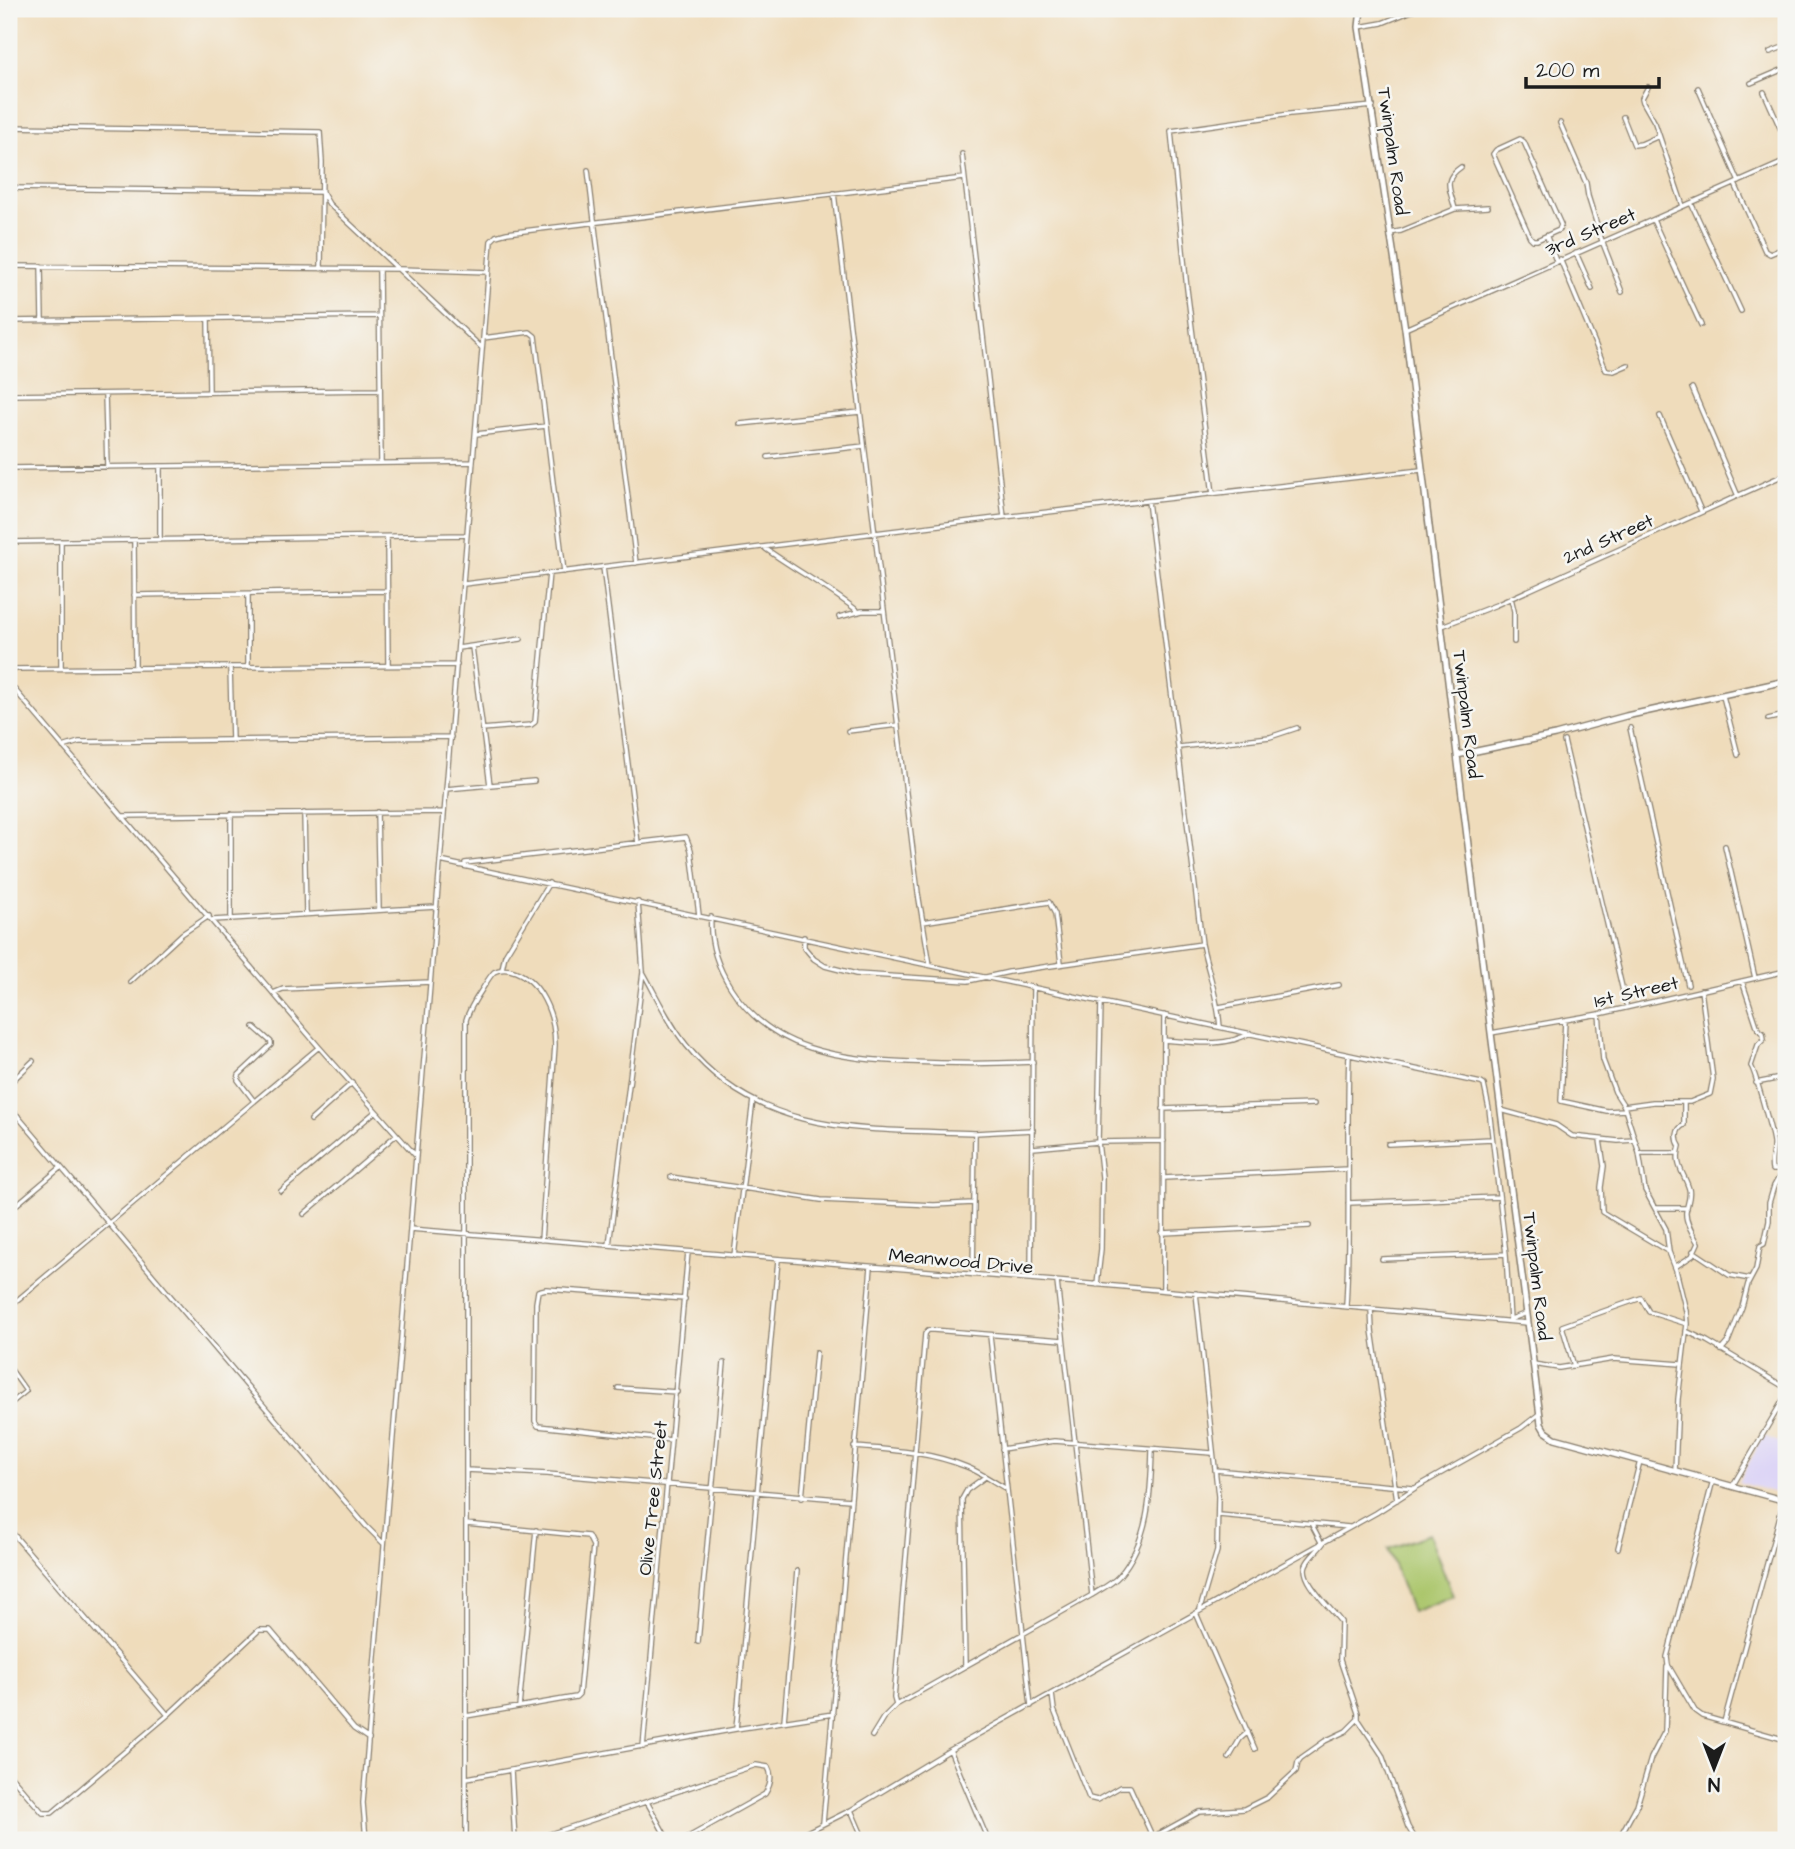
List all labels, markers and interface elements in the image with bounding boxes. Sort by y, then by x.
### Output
scale bar [1526,46,1658,90]
text: 200 m [1536,56,1600,85]
street label: Twinpalm Road [1370,86,1415,217]
street label: 3rd Street [1541,201,1640,264]
street label: 2nd Street [1559,507,1658,571]
street label: Twinpalm Road [1445,649,1488,780]
street label: 1st Street [1591,970,1682,1015]
street label: Twinpalm Road [1515,1211,1558,1342]
street label: Meanwood Drive [887,1242,1034,1281]
street label: Olive Tree Street [632,1419,675,1577]
north arrow [1680,1734,1750,1804]
text: N [1708,1770,1720,1797]

